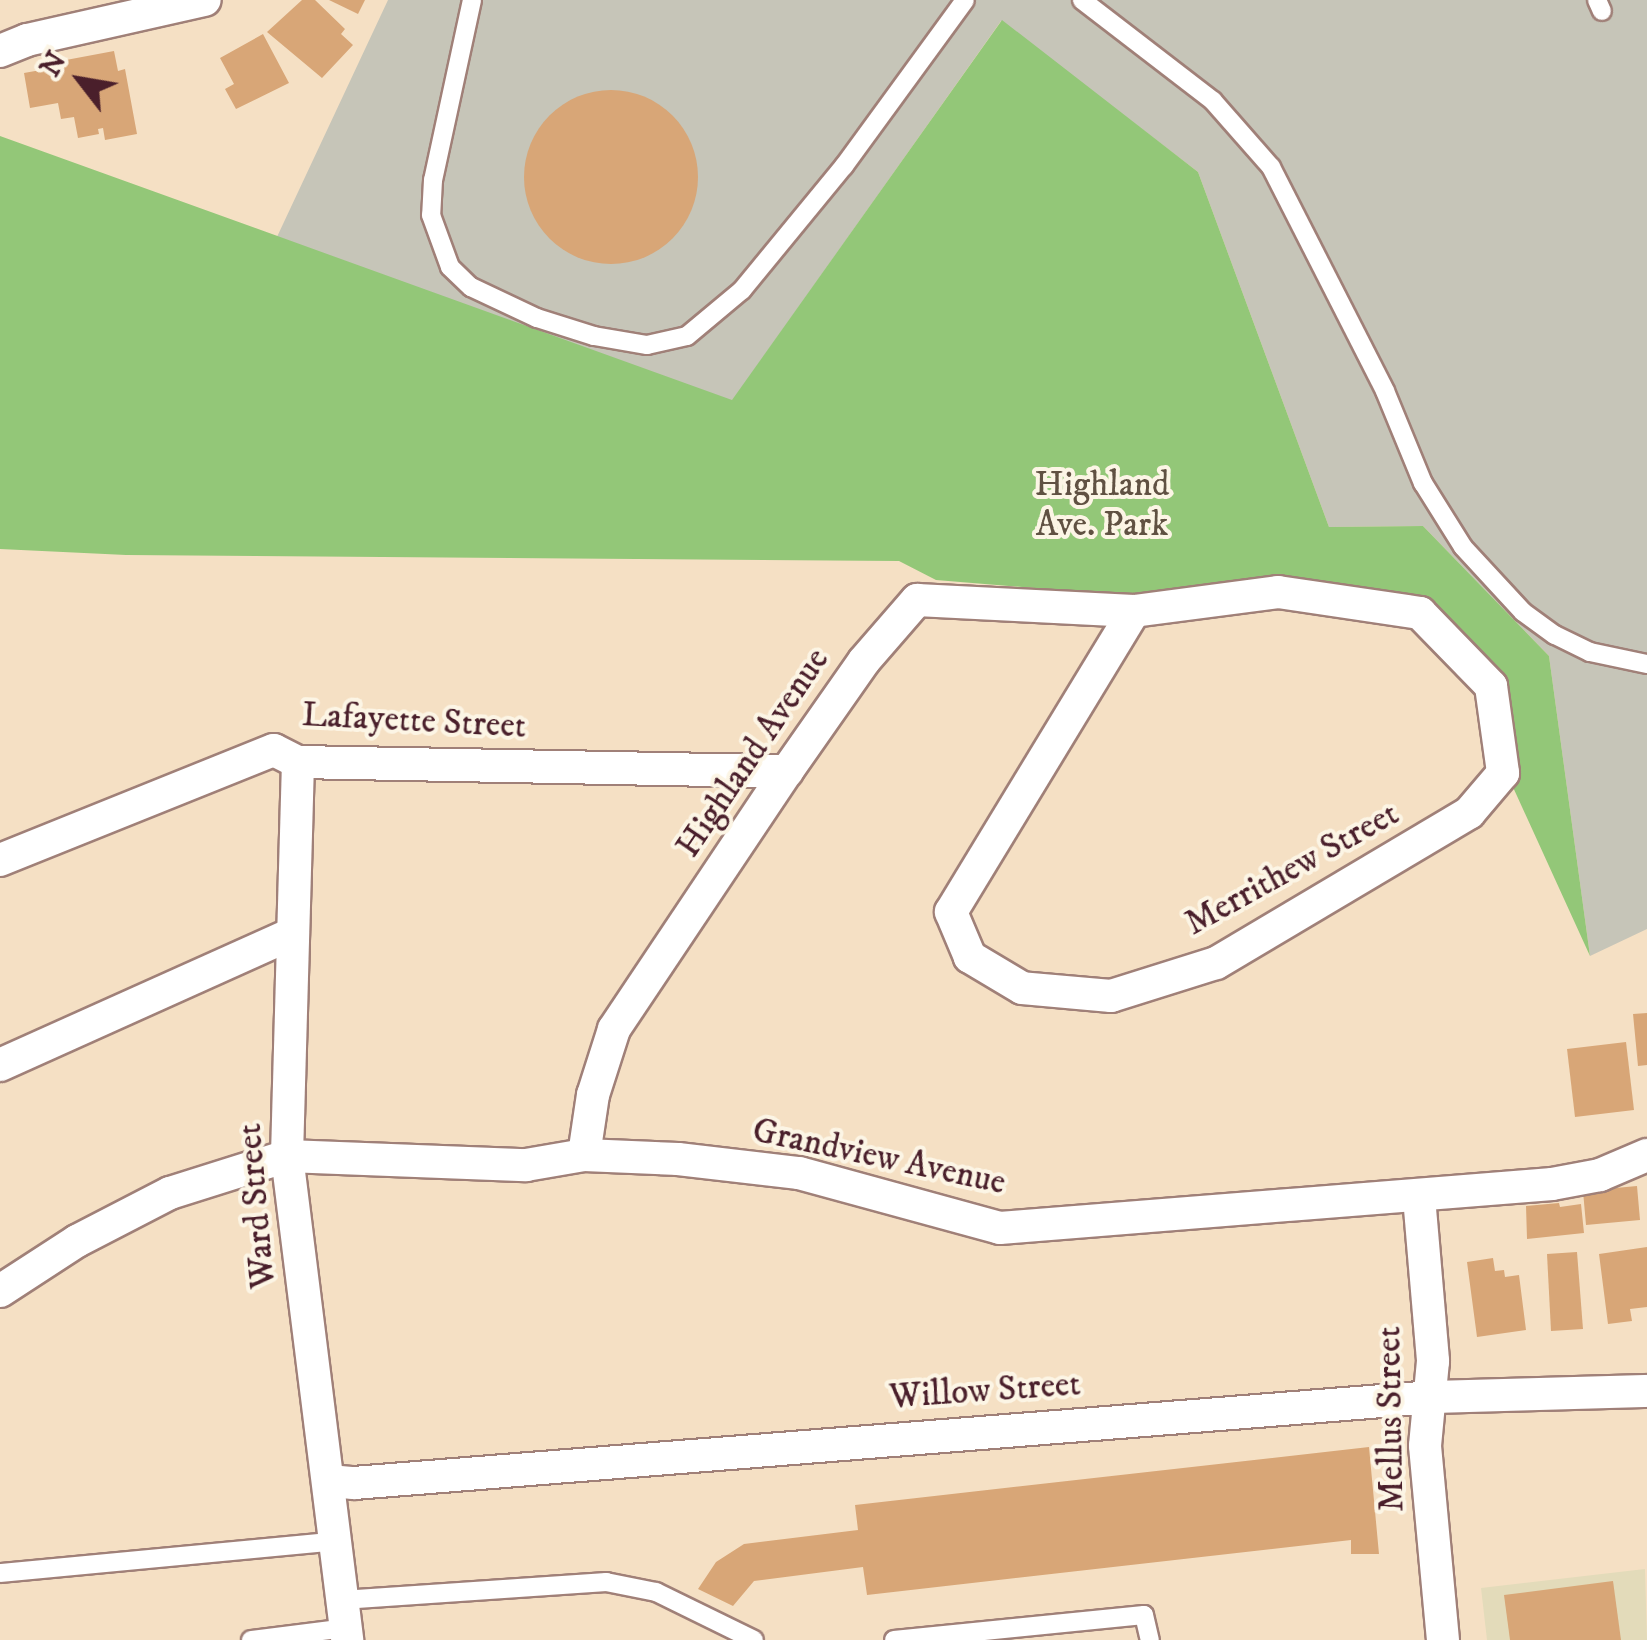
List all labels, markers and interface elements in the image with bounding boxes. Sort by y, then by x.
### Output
north arrow [30,30,130,130]
text: N [33,45,75,83]
park label: Highland Ave. Park [1035,464,1169,546]
street label: Highland Avenue [668,640,838,866]
street label: Lafayette Street [301,694,527,748]
street label: Merrithew Street [1178,793,1406,945]
street label: Grandview Avenue [749,1110,1009,1204]
street label: Ward Street [229,1122,285,1290]
street label: Mellus Street [1368,1326,1414,1512]
street label: Willow Street [888,1363,1082,1419]

